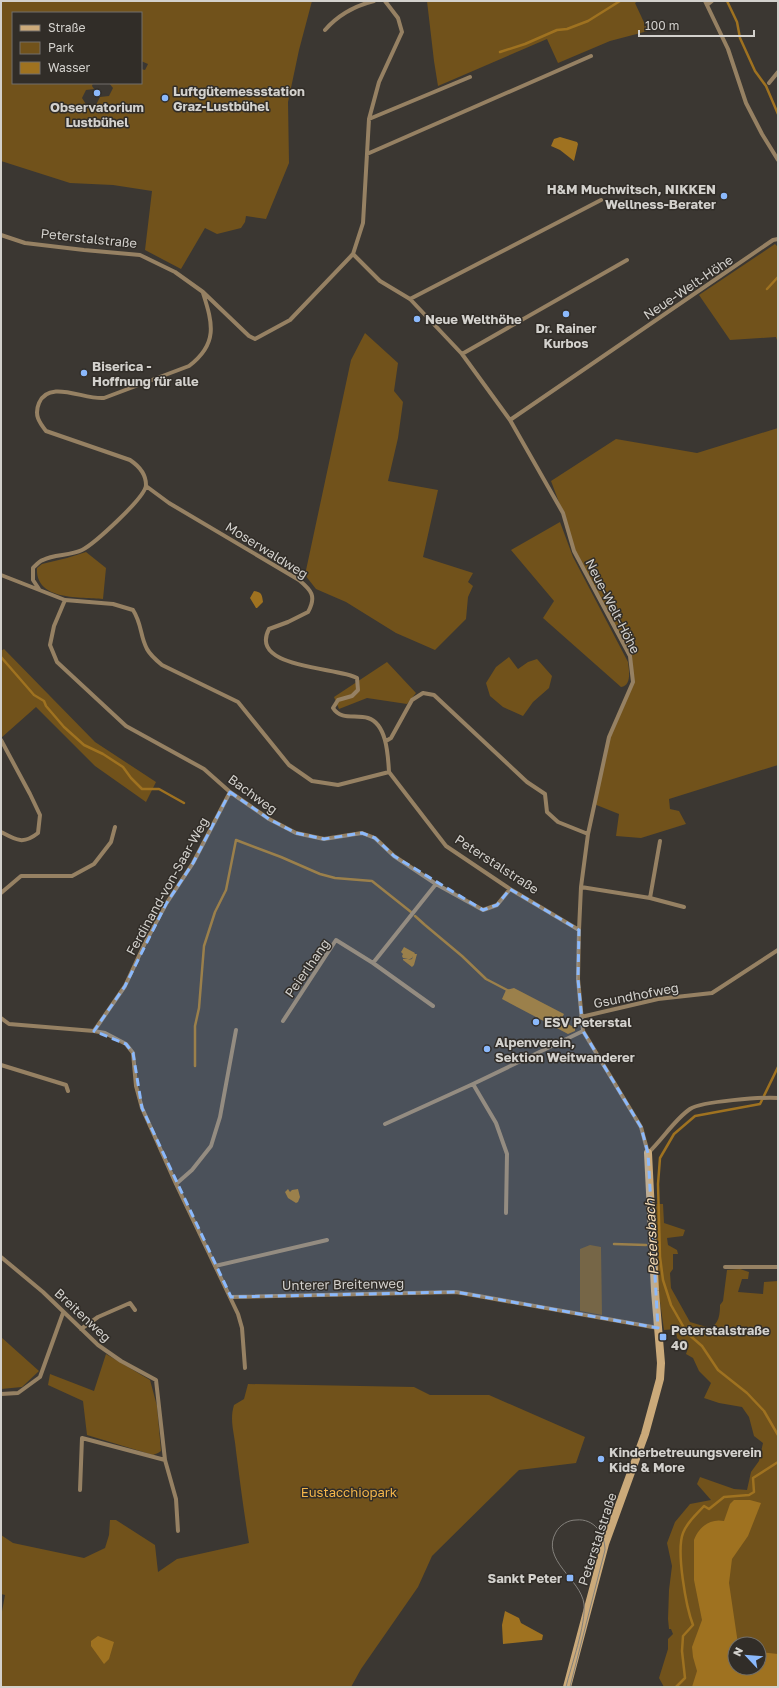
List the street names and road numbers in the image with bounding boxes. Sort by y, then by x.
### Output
street label: Peterstalstraße [40,225,138,251]
street label: Neue-Welt-Höhe [640,251,736,323]
street label: Moserwaldweg [223,518,311,582]
street label: Neue-Welt-Höhe [582,556,644,656]
street label: Bachweg [225,771,281,817]
street label: Ferdinand-von-Saar-Weg [122,814,212,958]
street label: Peterstalstraße [452,831,542,897]
street label: Peierlhang [281,936,333,1000]
street label: Gsundhofweg [592,979,680,1011]
street label: Unterer Breitenweg [282,1275,404,1293]
street label: Breitenweg [52,1285,114,1345]
street label: Peterstalstraße [574,1490,620,1588]

